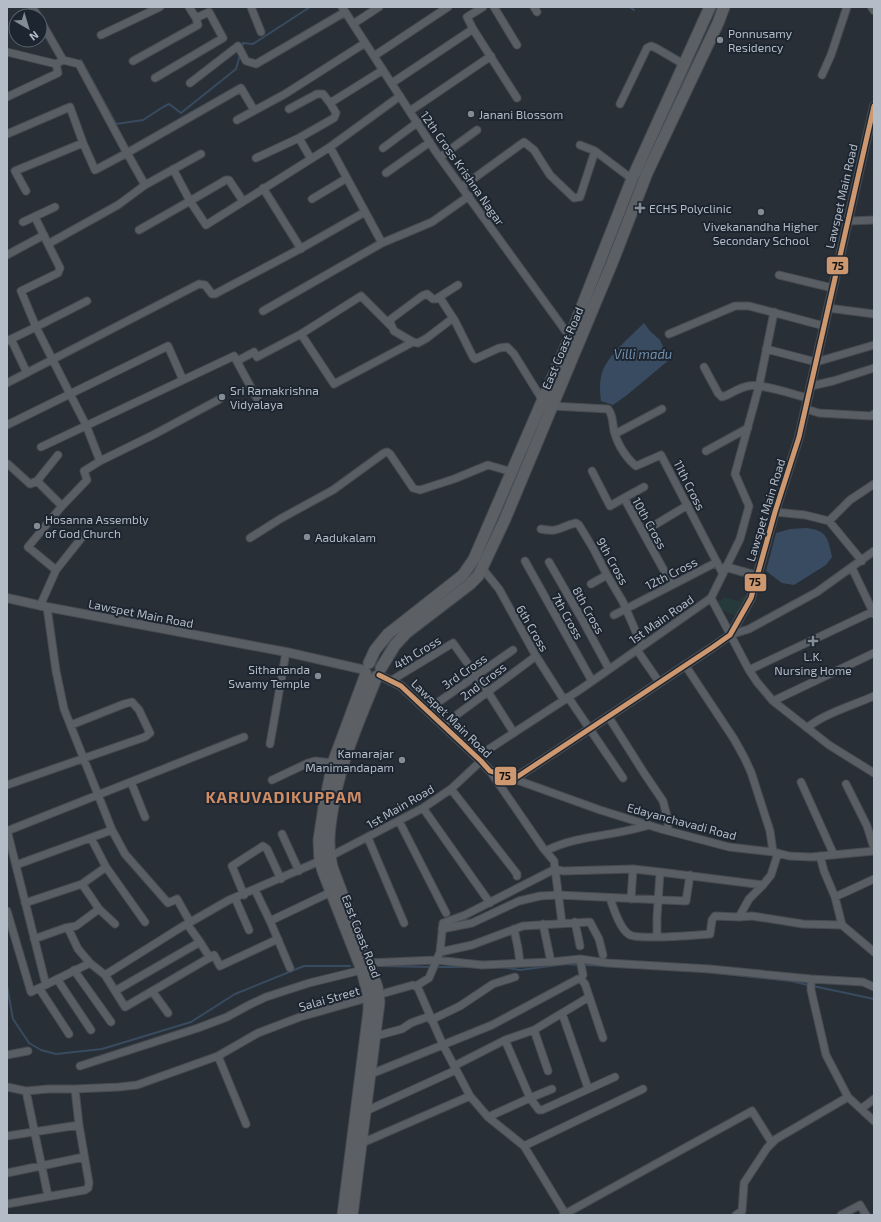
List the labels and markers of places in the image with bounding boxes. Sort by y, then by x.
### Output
place label: Ponnusamy Residency [728,26,793,54]
marker: Ponnusamy Residency [715,35,725,45]
place label: Janani Blossom [479,107,563,121]
marker: Janani Blossom [466,109,476,119]
place label: ECHS Polyclinic [649,201,732,215]
marker: ECHS Polyclinic [634,202,646,214]
marker: Vivekanandha Higher Secondary School [756,207,766,217]
place label: Vivekanandha Higher Secondary School [703,219,819,247]
place label: Sri Ramakrishna Vidyalaya [230,383,319,411]
marker: Sri Ramakrishna Vidyalaya [217,392,227,402]
place label: Hosanna Assembly of God Church [45,512,149,540]
marker: Hosanna Assembly of God Church [32,521,42,531]
place label: Aadukalam [315,530,376,544]
marker: Aadukalam [302,532,312,542]
marker: L.K. Nursing Home [807,635,819,647]
place label: L.K. Nursing Home [774,649,852,677]
place label: Sithananda Swamy Temple [228,662,310,690]
marker: Sithananda Swamy Temple [313,671,323,681]
place label: Kamarajar Manimandapam [305,746,394,774]
marker: Kamarajar Manimandapam [397,755,407,765]

